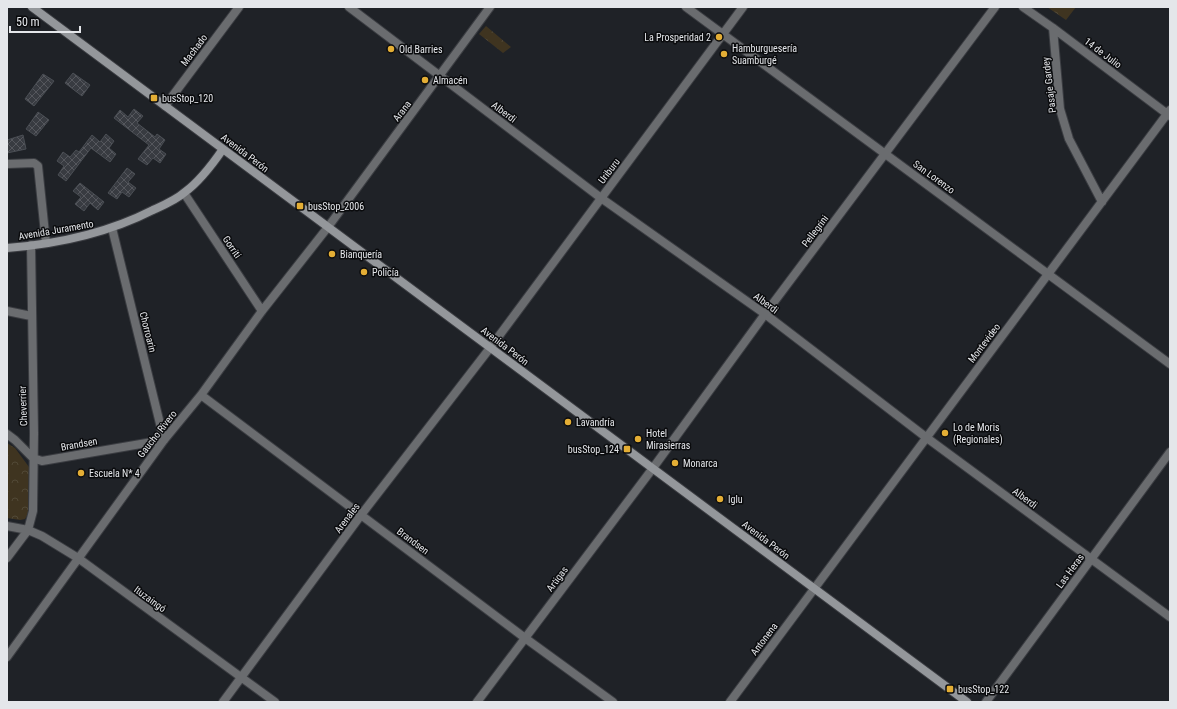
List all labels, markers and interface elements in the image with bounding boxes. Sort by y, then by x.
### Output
scale bar [10,8,80,34]
text: 50 m [16,15,40,29]
street label: Machado [179,32,209,68]
place label: La Prosperidad 2 [644,32,711,43]
marker: La Prosperidad 2 [714,32,724,42]
street label: 14 de Julio [1082,36,1124,70]
place label: Hamburguesería Suamburgé [732,43,797,66]
marker: Old Barries [386,44,396,54]
place label: Old Barries [399,44,443,55]
marker: Hamburguesería Suamburgé [719,49,729,59]
street label: Pasaje Gardey [1040,56,1058,114]
marker: Almacén [420,75,430,85]
place label: Almacén [433,75,468,86]
marker: busStop_120 [149,93,159,103]
place label: busStop_120 [162,93,213,104]
street label: Arana [391,98,413,124]
street label: Alberdi [490,99,518,125]
street label: Avenida Perón [219,132,271,175]
street label: Uriburu [596,156,622,186]
street label: San Lorenzo [911,158,957,196]
marker: busStop_2006 [295,201,305,211]
place label: busStop_2006 [308,201,364,212]
street label: Pellegrini [800,213,830,249]
street label: Avenida Juramento [18,218,94,242]
street label: Gorriti [221,234,243,260]
marker: Bianquería [327,249,337,259]
place label: Bianquería [340,249,382,260]
marker: Policía [359,267,369,277]
place label: Policía [372,267,399,278]
street label: Alberdi [751,290,781,316]
street label: Chorroarin [138,311,158,354]
street label: Montevideo [966,321,1002,365]
street label: Avenida Perón [479,325,531,368]
street label: Cheverrier [17,386,29,426]
street label: Gaucho Rivero [135,408,179,460]
marker: Lavandría [563,417,573,427]
place label: Lavandría [576,417,615,428]
place label: Lo de Moris (Regionales) [953,422,1003,446]
place label: Hotel Mirasierras [646,428,691,451]
marker: Lo de Moris (Regionales) [940,428,950,438]
marker: Hotel Mirasierras [633,434,643,444]
street label: Brandsen [60,435,98,453]
place label: busStop_124 [568,444,619,455]
marker: busStop_124 [622,444,632,454]
marker: Monarca [670,458,680,468]
place label: Monarca [683,458,718,469]
marker: Escuela N* 4 [76,468,86,478]
place label: Escuela N* 4 [89,468,140,479]
street label: Alberdi [1010,485,1040,511]
marker: Iglu [715,494,725,504]
place label: Iglu [728,494,743,505]
street label: Arenales [332,501,362,535]
street label: Avenida Perón [740,519,792,562]
street label: Brandsen [395,525,431,557]
street label: Las Heras [1054,551,1086,590]
street label: Artigas [544,564,570,594]
street label: Ituzaingó [132,584,168,614]
street label: Antonena [748,620,780,657]
marker: busStop_122 [945,684,955,694]
place label: busStop_122 [958,684,1009,695]

